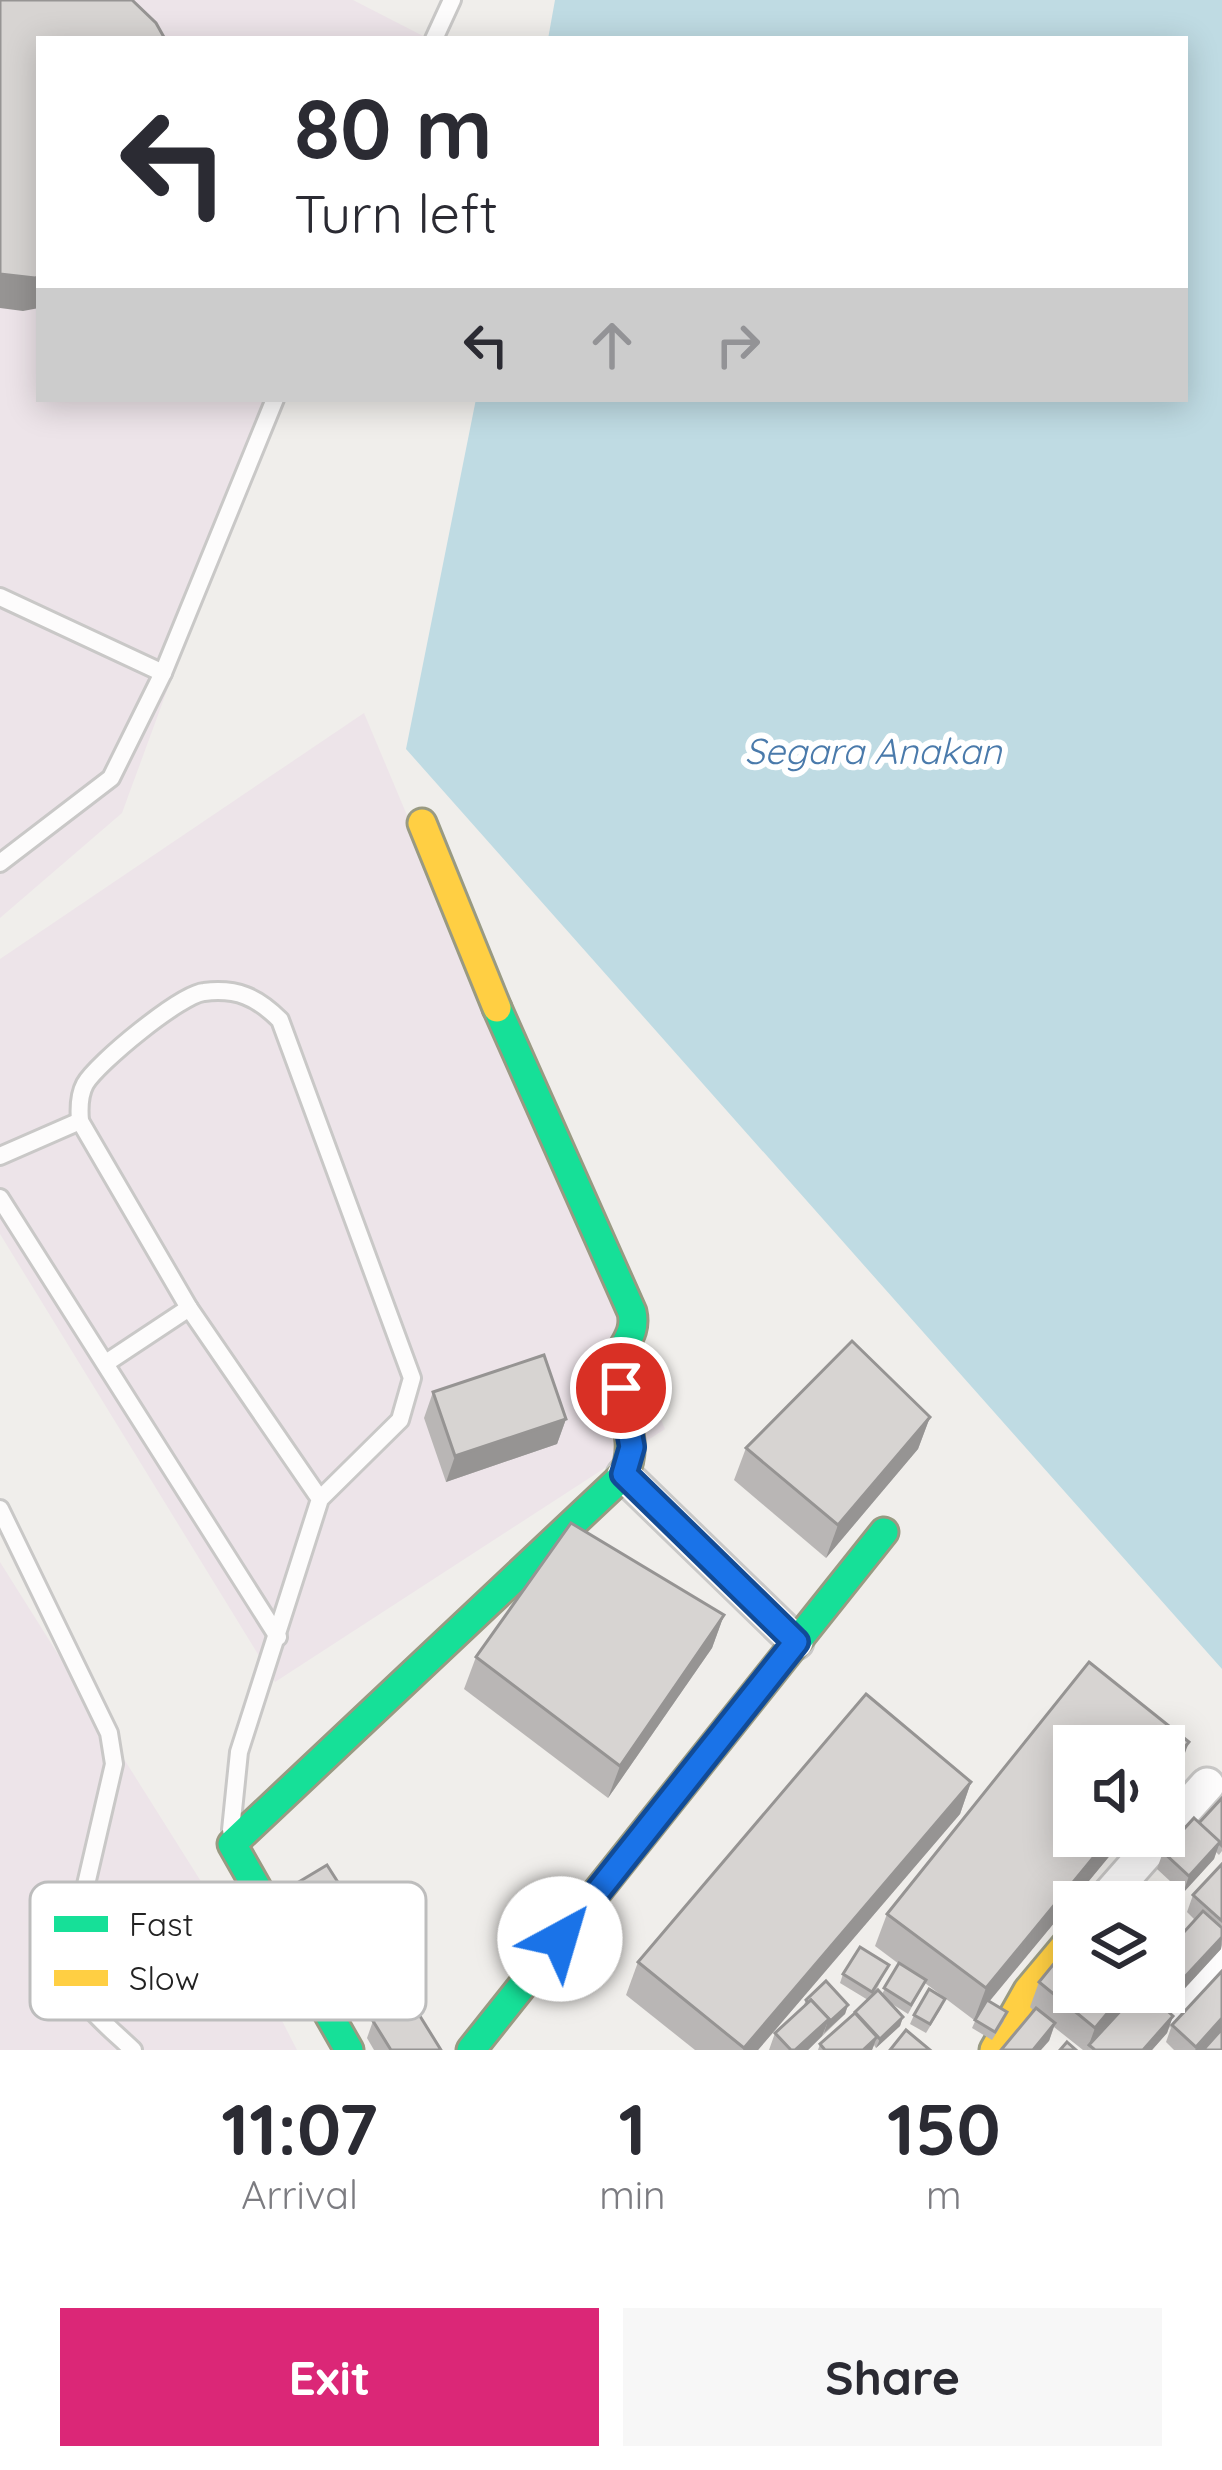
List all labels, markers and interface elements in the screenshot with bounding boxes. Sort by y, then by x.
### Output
text: 80 m [294,75,493,180]
icon: left [96,84,252,240]
text: Turn left [294,179,498,247]
icon: left [453,312,519,378]
icon: ahead [579,312,645,378]
icon: right [705,312,771,378]
water label: Segara Anakan [744,728,1003,773]
pin [570,1337,672,1439]
icon: arrive [588,1355,654,1421]
map controls [1053,1725,1185,2013]
button: sound [1053,1725,1185,1857]
position arrow [497,1876,623,2002]
button: layers [1053,1881,1185,2013]
legend [30,1882,426,2020]
text: Fast [129,1903,194,1944]
text: Slow [129,1957,200,1998]
text: 11:07 [221,2083,378,2173]
text: 1 [618,2083,646,2173]
text: 150 [887,2083,1001,2173]
text: Arrival [241,2170,358,2219]
text: min [599,2170,666,2219]
text: m [926,2170,962,2219]
button: Exit [60,2308,599,2446]
button: Share [623,2308,1162,2446]

